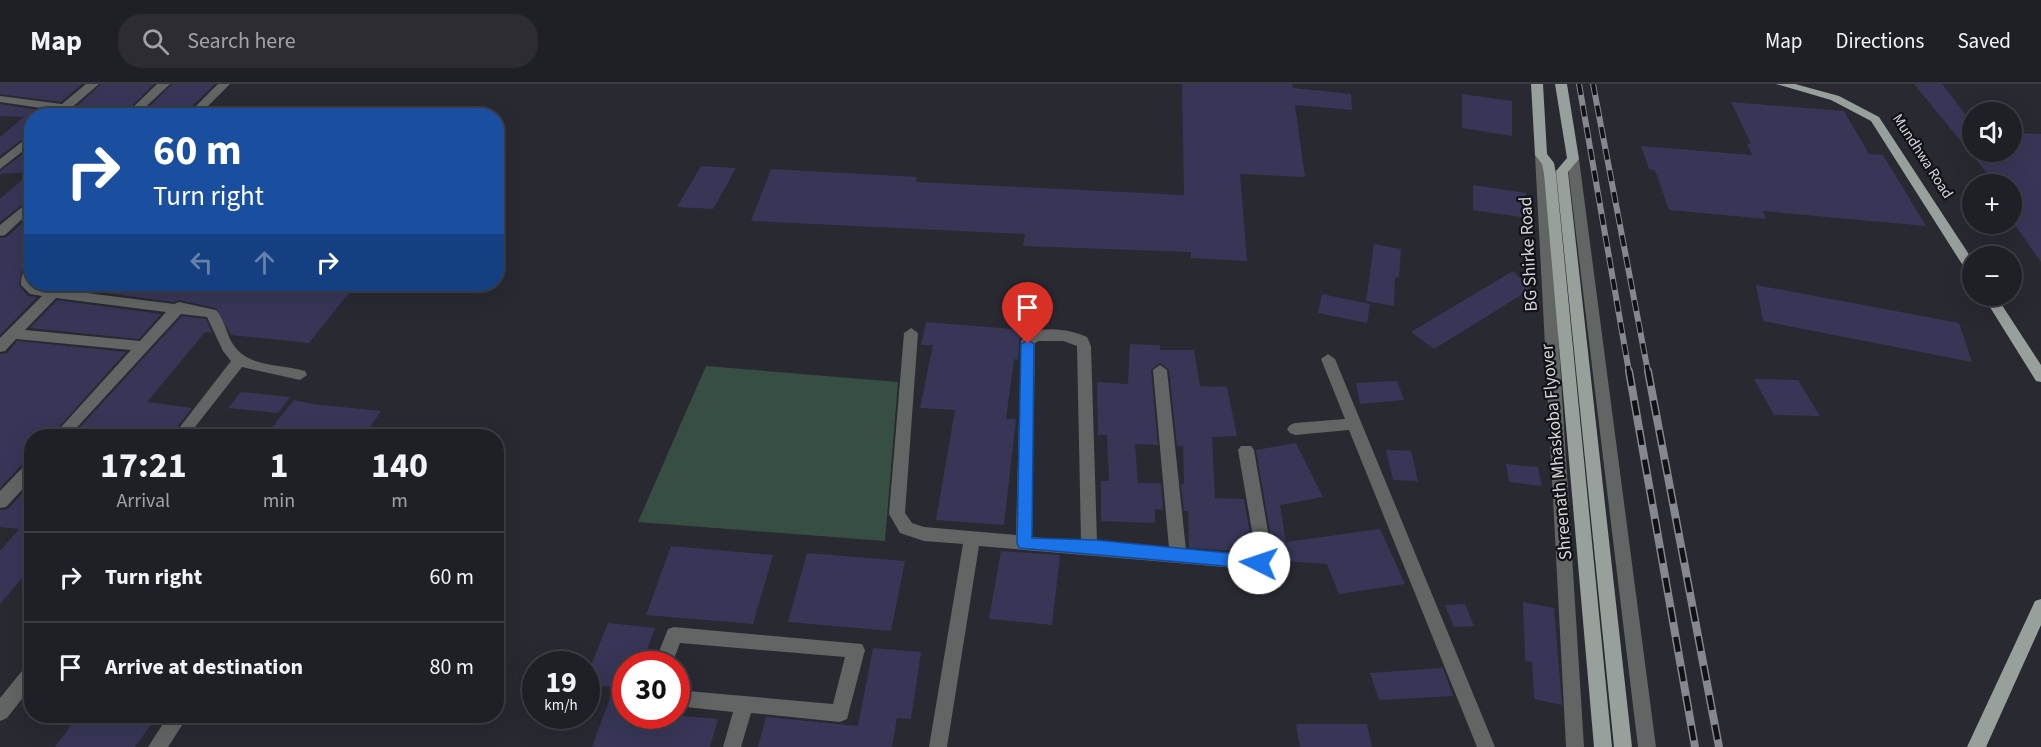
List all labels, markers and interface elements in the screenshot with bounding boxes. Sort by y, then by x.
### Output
search box [118,14,538,68]
text: Map [30,21,82,61]
icon: search [139,25,172,58]
text: Search here [187,25,296,57]
text: Map [1765,26,1803,56]
text: Directions [1836,26,1924,56]
text: Saved [1957,26,2011,56]
map controls [1962,102,2022,306]
button: sound [1962,102,2022,162]
street label: Mundhwa Road [1887,110,1958,203]
text: 60 m [153,121,242,181]
icon: right [54,132,132,210]
button: + [1962,174,2022,234]
text: Turn right [153,177,264,216]
street label: BG Shirke Road [1513,196,1544,312]
icon: left [185,246,218,279]
icon: ahead [248,246,281,279]
icon: right [311,246,344,279]
button: − [1962,246,2022,306]
pin [1002,282,1053,344]
icon: arrive [1011,291,1044,324]
street label: Shreenath Mhaskoba Flyover [1535,342,1578,561]
text: 17:21 [100,440,187,491]
text: 1 [269,440,288,491]
text: 140 [371,440,428,491]
text: Arrival [116,487,170,515]
text: min [263,487,295,515]
text: m [391,487,408,515]
position arrow [1227,531,1291,595]
icon: right [54,561,87,594]
text: Turn right [105,561,202,593]
text: 60 m [429,561,474,593]
icon: arrive [54,651,87,684]
text: Arrive at destination [105,651,303,683]
text: 80 m [429,651,474,683]
speed limit sign: 30 [612,651,690,729]
text: 19 [545,661,577,704]
text: km/h [544,695,578,716]

